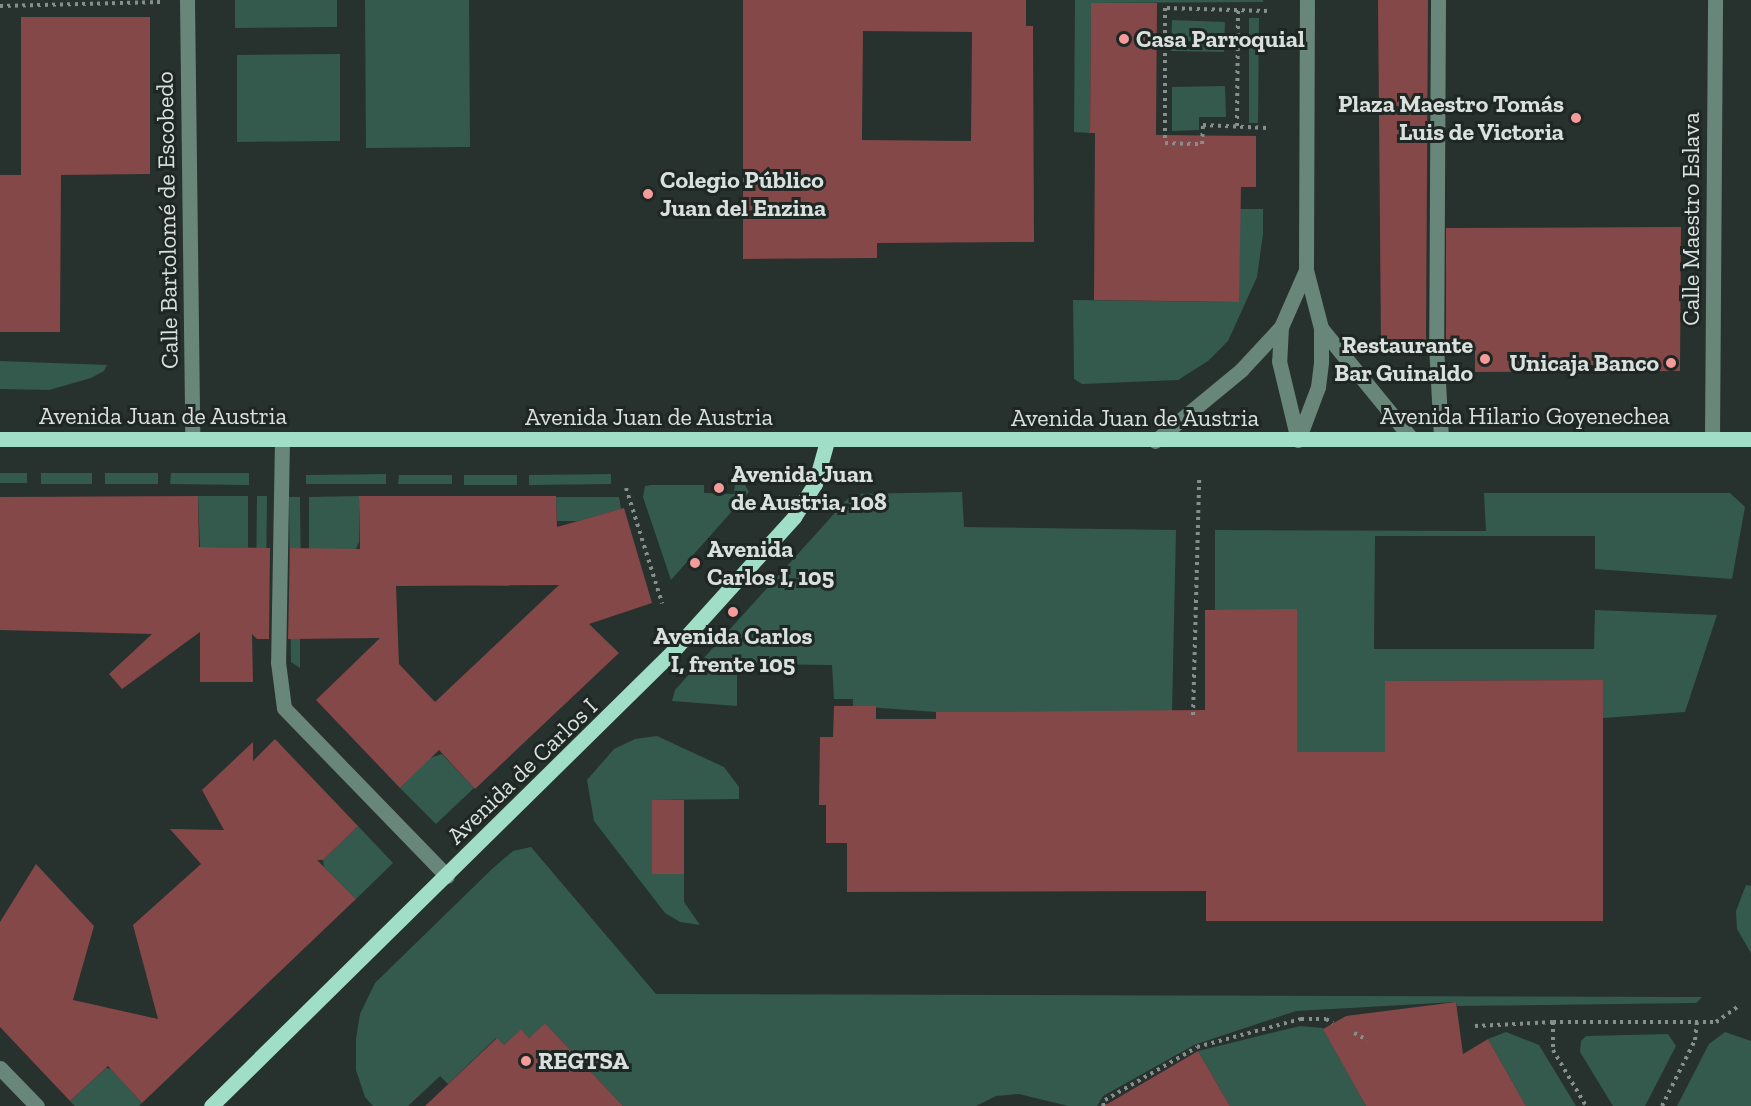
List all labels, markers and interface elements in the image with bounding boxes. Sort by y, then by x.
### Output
place label: Casa Parroquial [1136,25,1305,53]
marker: Casa Parroquial [1117,32,1131,46]
street label: Calle Bartolomé de Escobedo [150,71,184,369]
place label: Plaza Maestro Tomás Luis de Victoria [1338,90,1564,146]
marker: Plaza Maestro Tomás Luis de Victoria [1569,111,1583,125]
street label: Calle Maestro Eslava [1677,112,1705,326]
place label: Colegio Público Juan del Enzina [660,166,826,222]
marker: Colegio Público Juan del Enzina [641,187,655,201]
place label: Restaurante Bar Guinaldo [1334,331,1473,387]
place label: Unicaja Banco [1510,349,1659,377]
marker: Restaurante Bar Guinaldo [1478,352,1492,366]
marker: Unicaja Banco [1664,356,1678,370]
street label: Avenida Juan de Austria [38,402,288,430]
street label: Avenida Hilario Goyenechea [1380,402,1670,430]
street label: Avenida Juan de Austria [524,403,774,431]
street label: Avenida Juan de Austria [1010,404,1260,432]
place label: Avenida Juan de Austria, 108 [731,460,888,516]
marker: Avenida Juan de Austria, 108 [712,481,726,495]
place label: Avenida Carlos I, 105 [707,535,834,591]
marker: Avenida Carlos I, 105 [688,556,702,570]
marker: Avenida Carlos I, frente 105 [726,605,740,619]
place label: Avenida Carlos I, frente 105 [653,622,813,678]
street label: Avenida de Carlos I [441,692,603,850]
place label: REGTSA [538,1047,629,1075]
marker: REGTSA [519,1054,533,1068]

